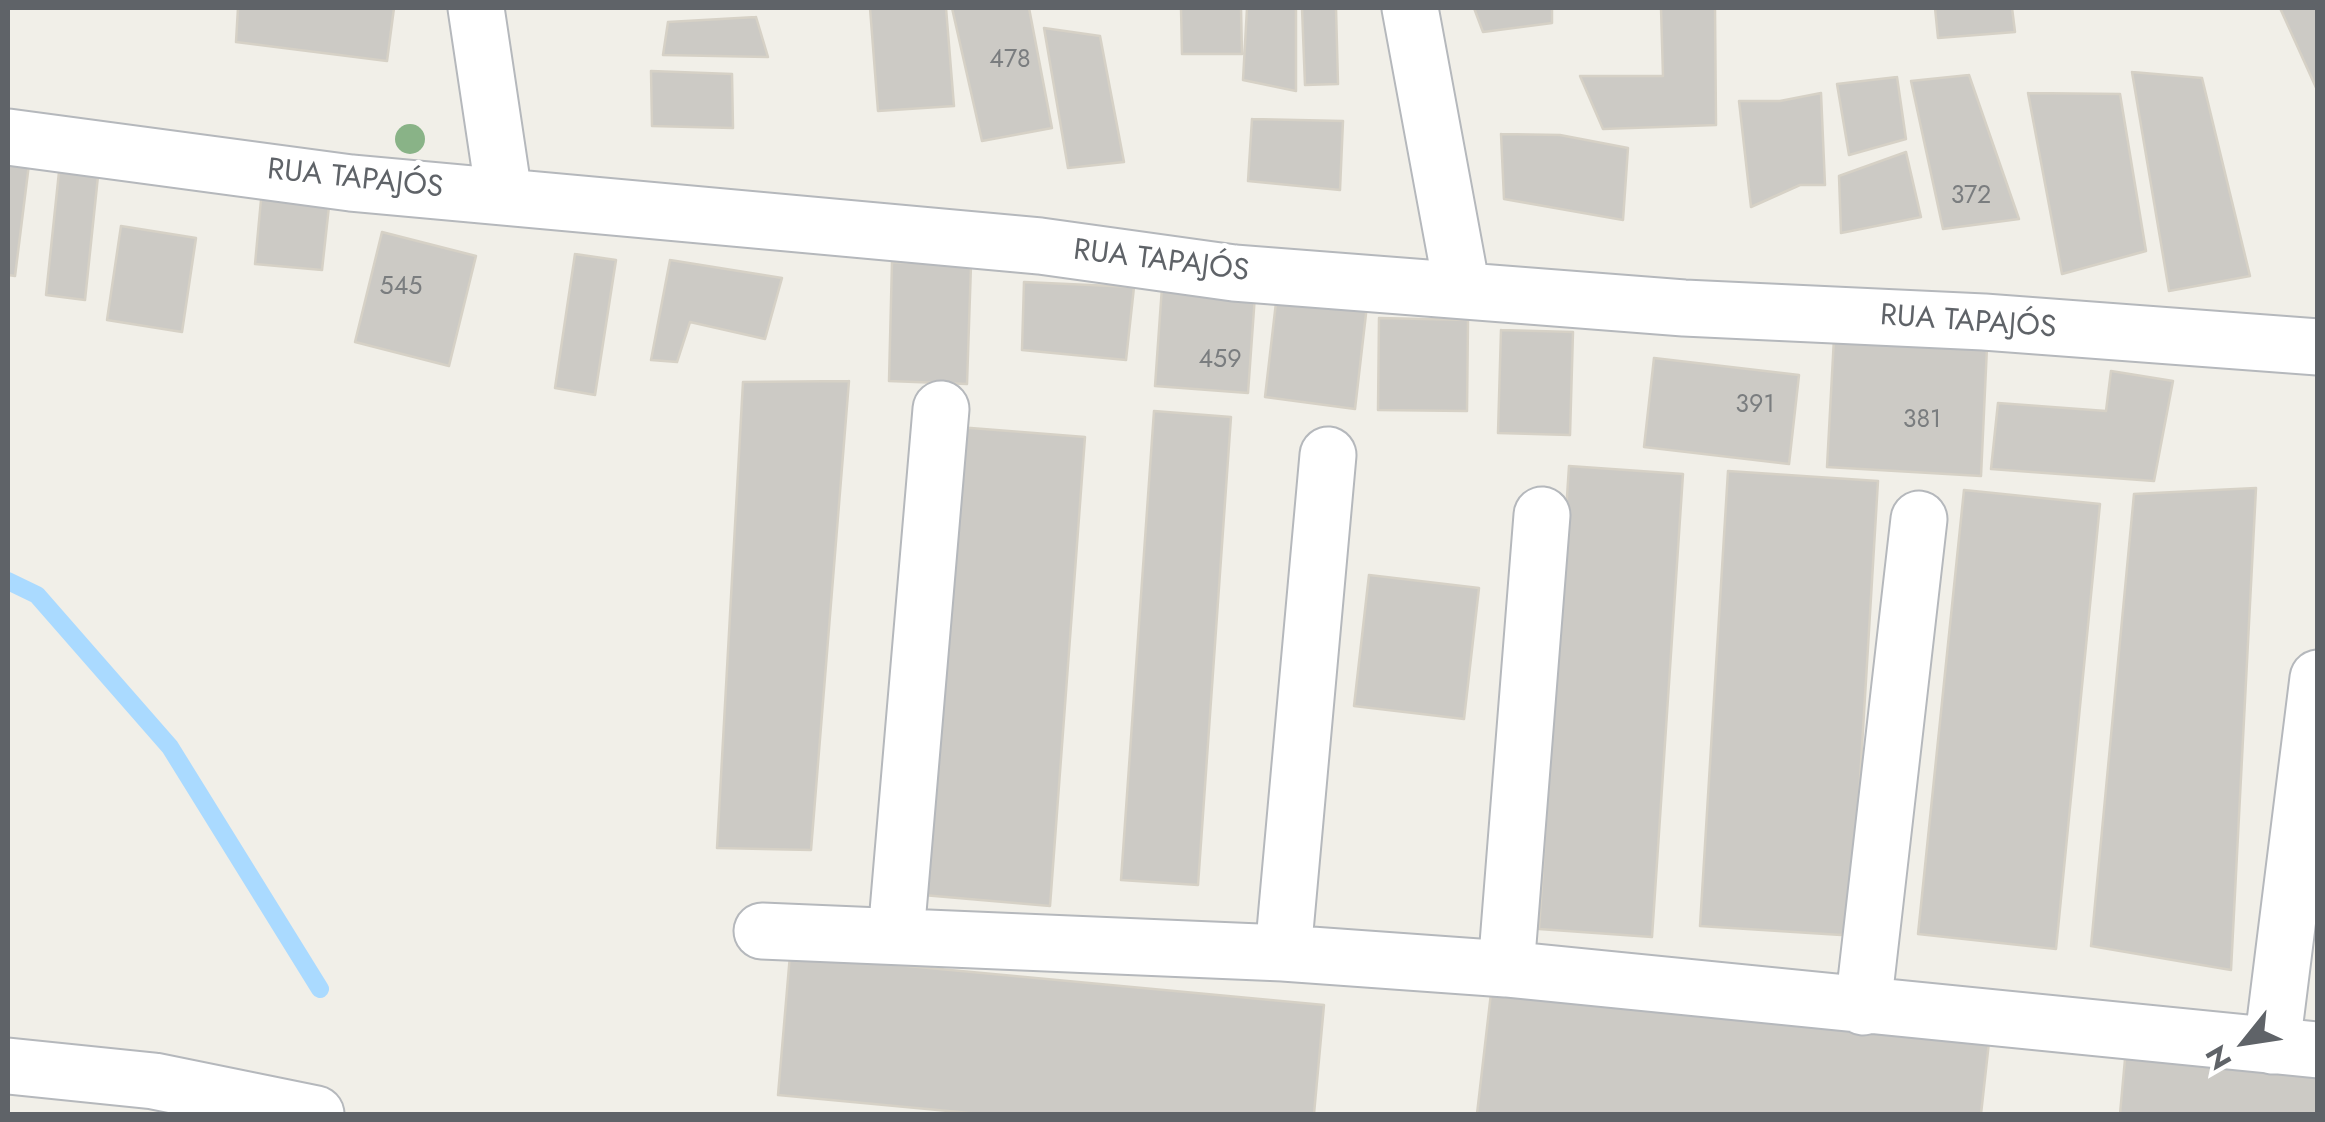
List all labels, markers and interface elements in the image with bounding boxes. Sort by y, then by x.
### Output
house number: 478 [989,46,1031,76]
street label: RUA TAPAJÓS [265,153,445,207]
house number: 372 [1951,182,1991,212]
street label: RUA TAPAJÓS [1071,233,1251,291]
house number: 545 [380,273,422,303]
street label: RUA TAPAJÓS [1879,299,2057,347]
house number: 459 [1198,346,1242,376]
house number: 391 [1735,391,1775,421]
house number: 381 [1903,406,1941,436]
north arrow [2195,992,2295,1092]
text: N [2195,1037,2242,1077]

